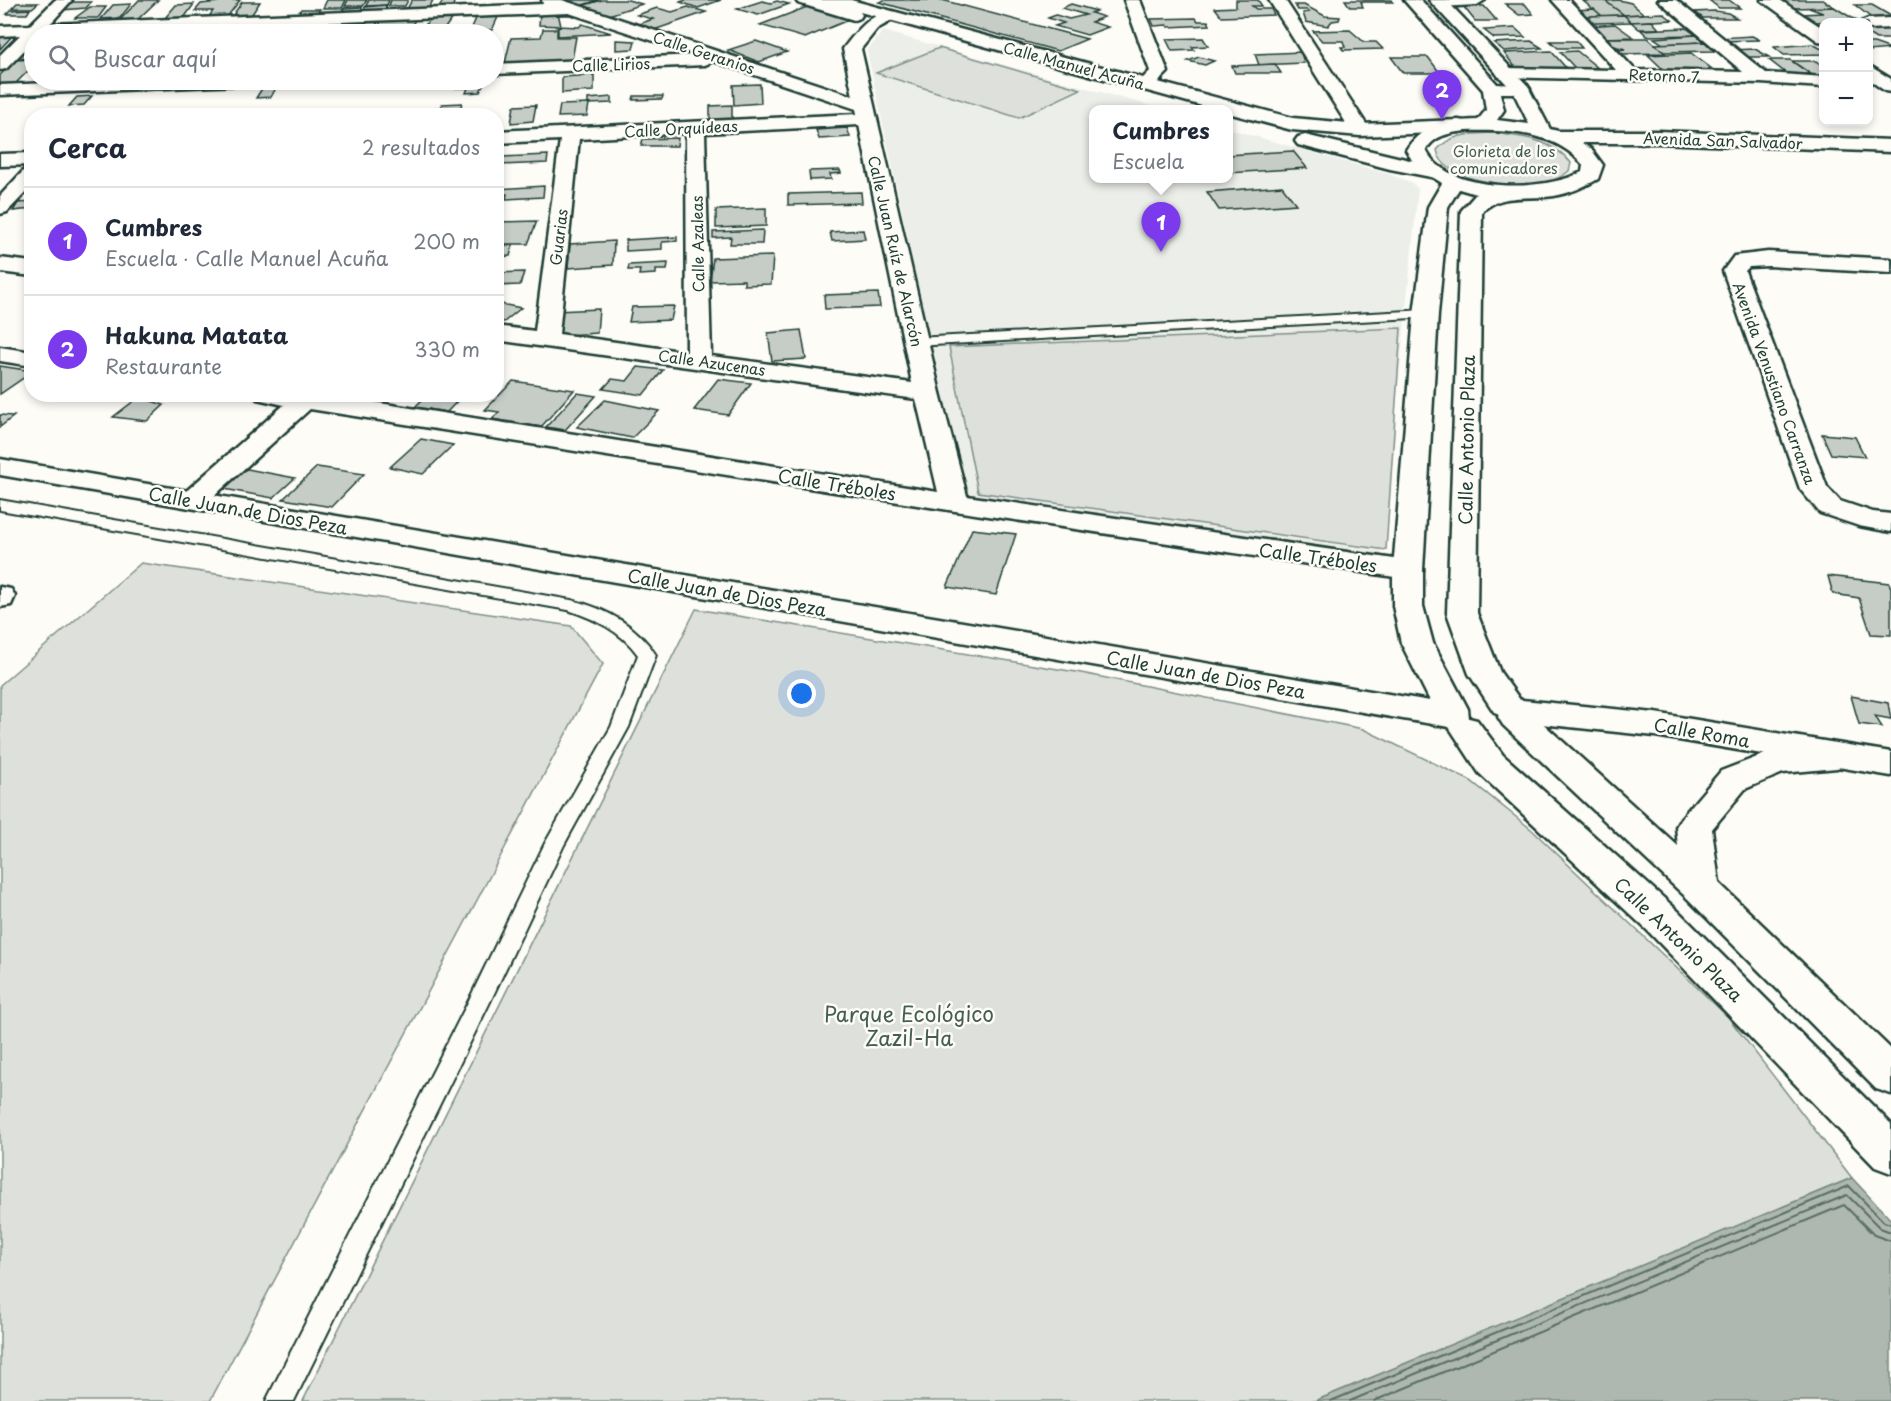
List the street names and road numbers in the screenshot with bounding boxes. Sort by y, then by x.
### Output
street label: Calle Geranios [650,25,758,79]
street label: Calle Manuel Acuña [1001,35,1148,95]
street label: Calle Lirios [572,51,651,77]
street label: Retorno 7 [1628,62,1700,88]
street label: Calle Orquídeas [624,114,738,142]
street label: Avenida San Salvador [1643,126,1803,154]
street label: Calle Juan Ruíz de Alarcón [863,153,929,349]
street label: Calle Azaleas [685,195,709,293]
street label: Guarias [543,207,573,267]
street label: Avenida Venustiano Carranza [1728,279,1822,488]
street label: Calle Azucenas [657,343,767,381]
street label: Calle Antonio Plaza [1451,354,1481,525]
street label: Calle Tréboles [776,461,898,507]
street label: Calle Juan de Dios Peza [146,479,350,541]
street label: Calle Tréboles [1257,535,1379,579]
street label: Calle Juan de Dios Peza [625,561,829,623]
street label: Calle Juan de Dios Peza [1104,643,1308,705]
street label: Calle Roma [1652,710,1753,754]
street label: Calle Antonio Plaza [1609,870,1750,1008]

